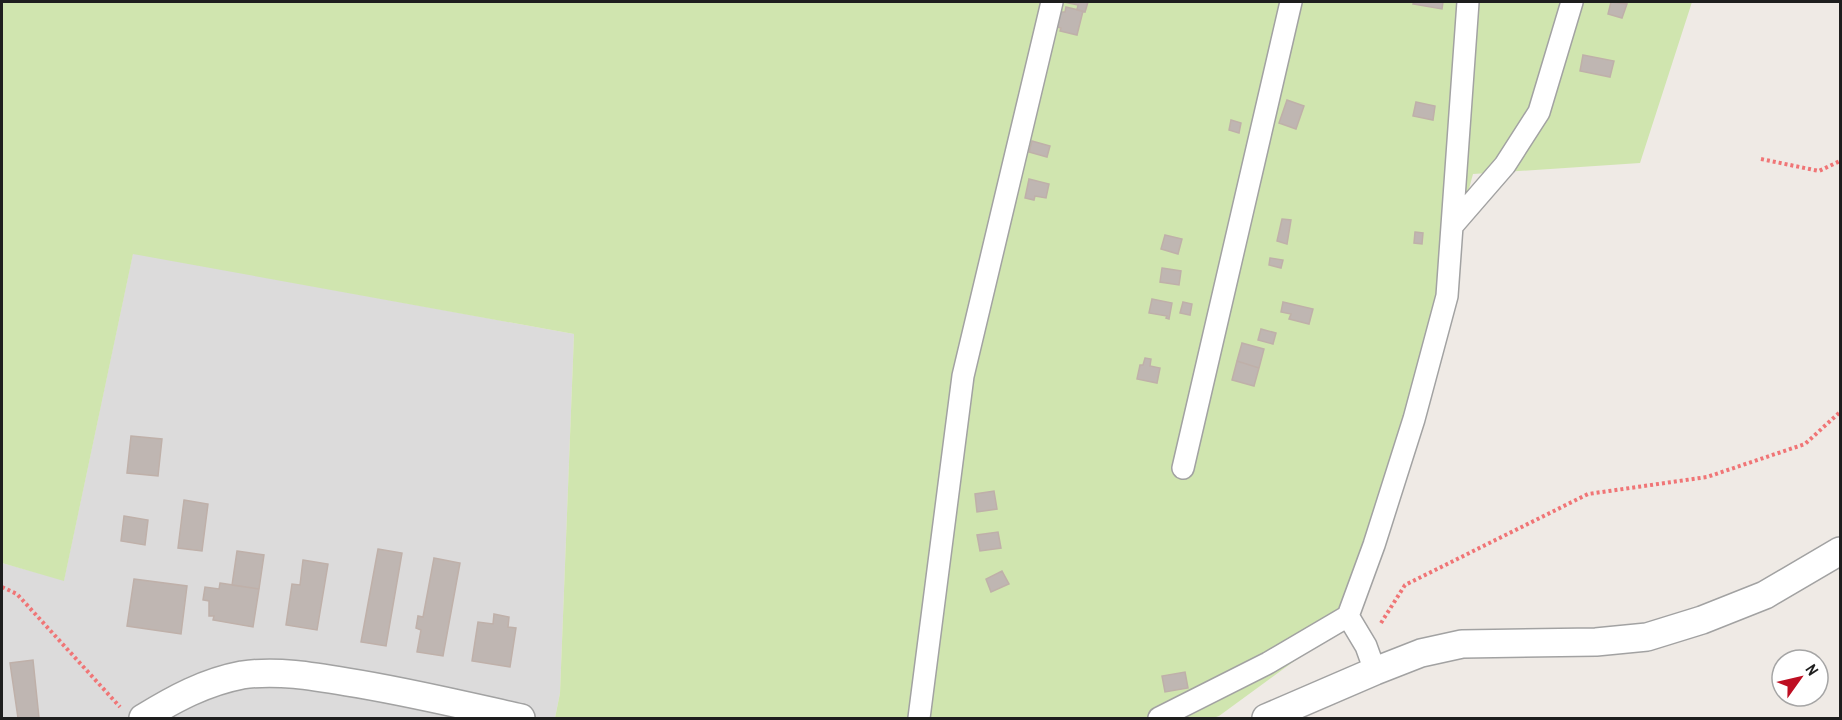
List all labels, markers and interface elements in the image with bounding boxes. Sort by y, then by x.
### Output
north arrow [1770,648,1830,708]
text: N [1801,660,1824,680]

